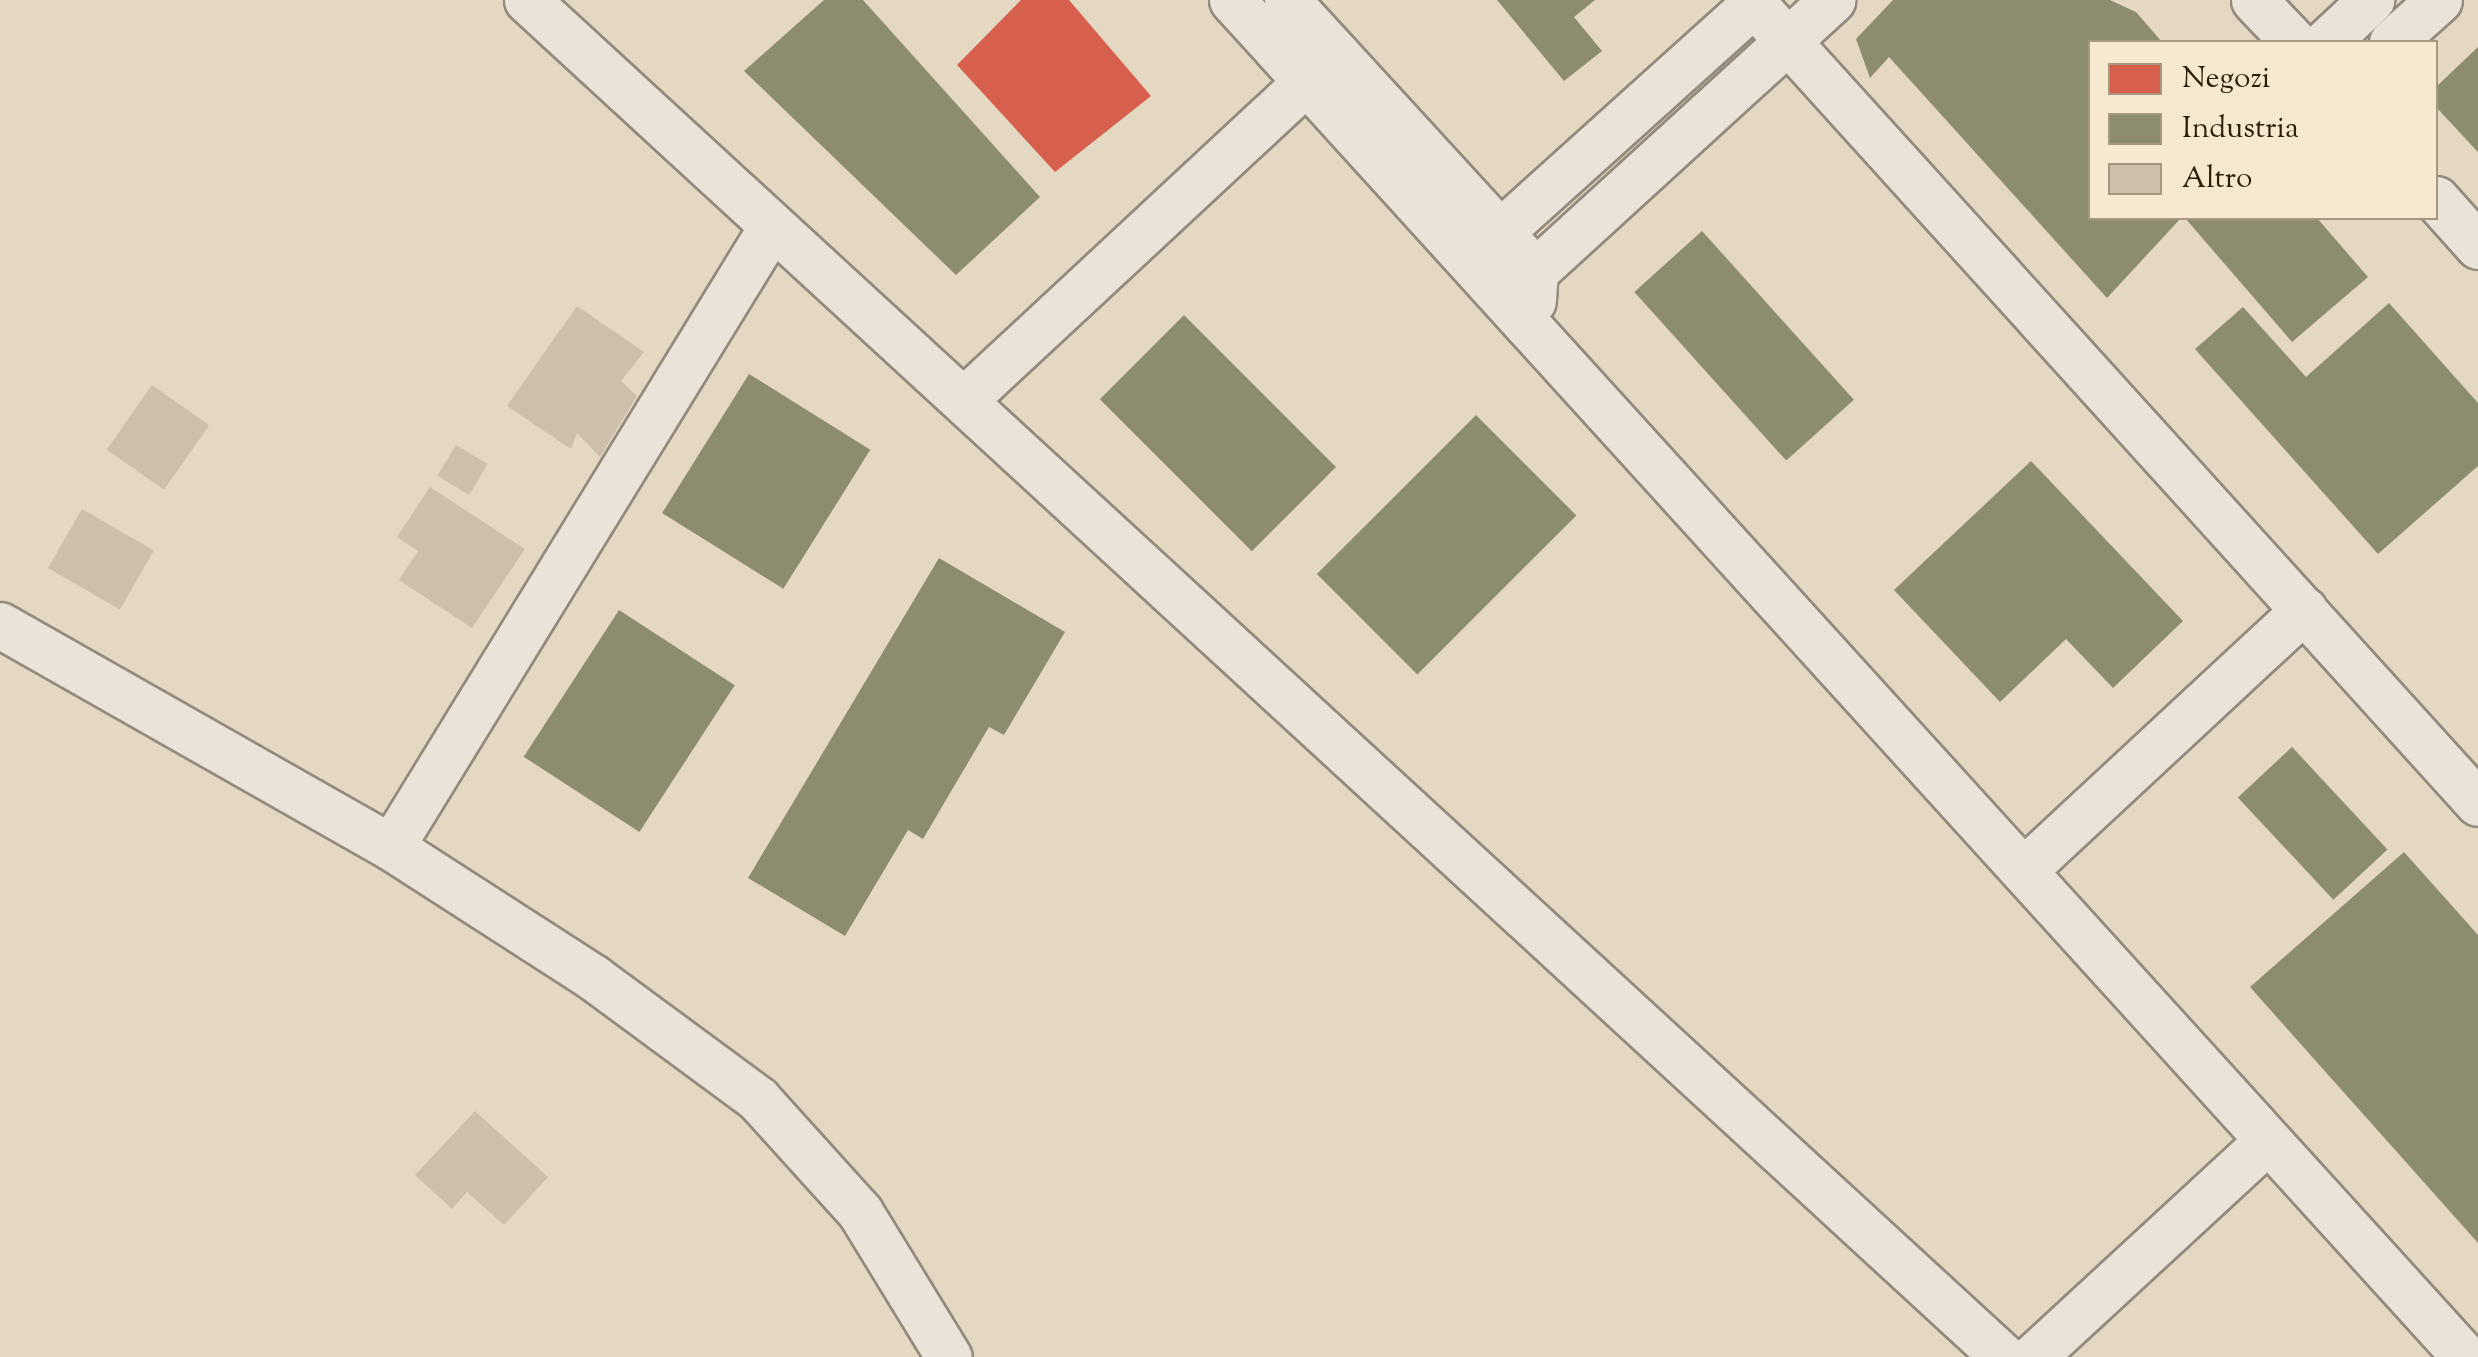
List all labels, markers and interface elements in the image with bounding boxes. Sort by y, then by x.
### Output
legend [2088,40,2438,220]
text: Negozi [2182,58,2270,101]
text: Industria [2182,108,2299,151]
text: Altro [2182,158,2252,201]

